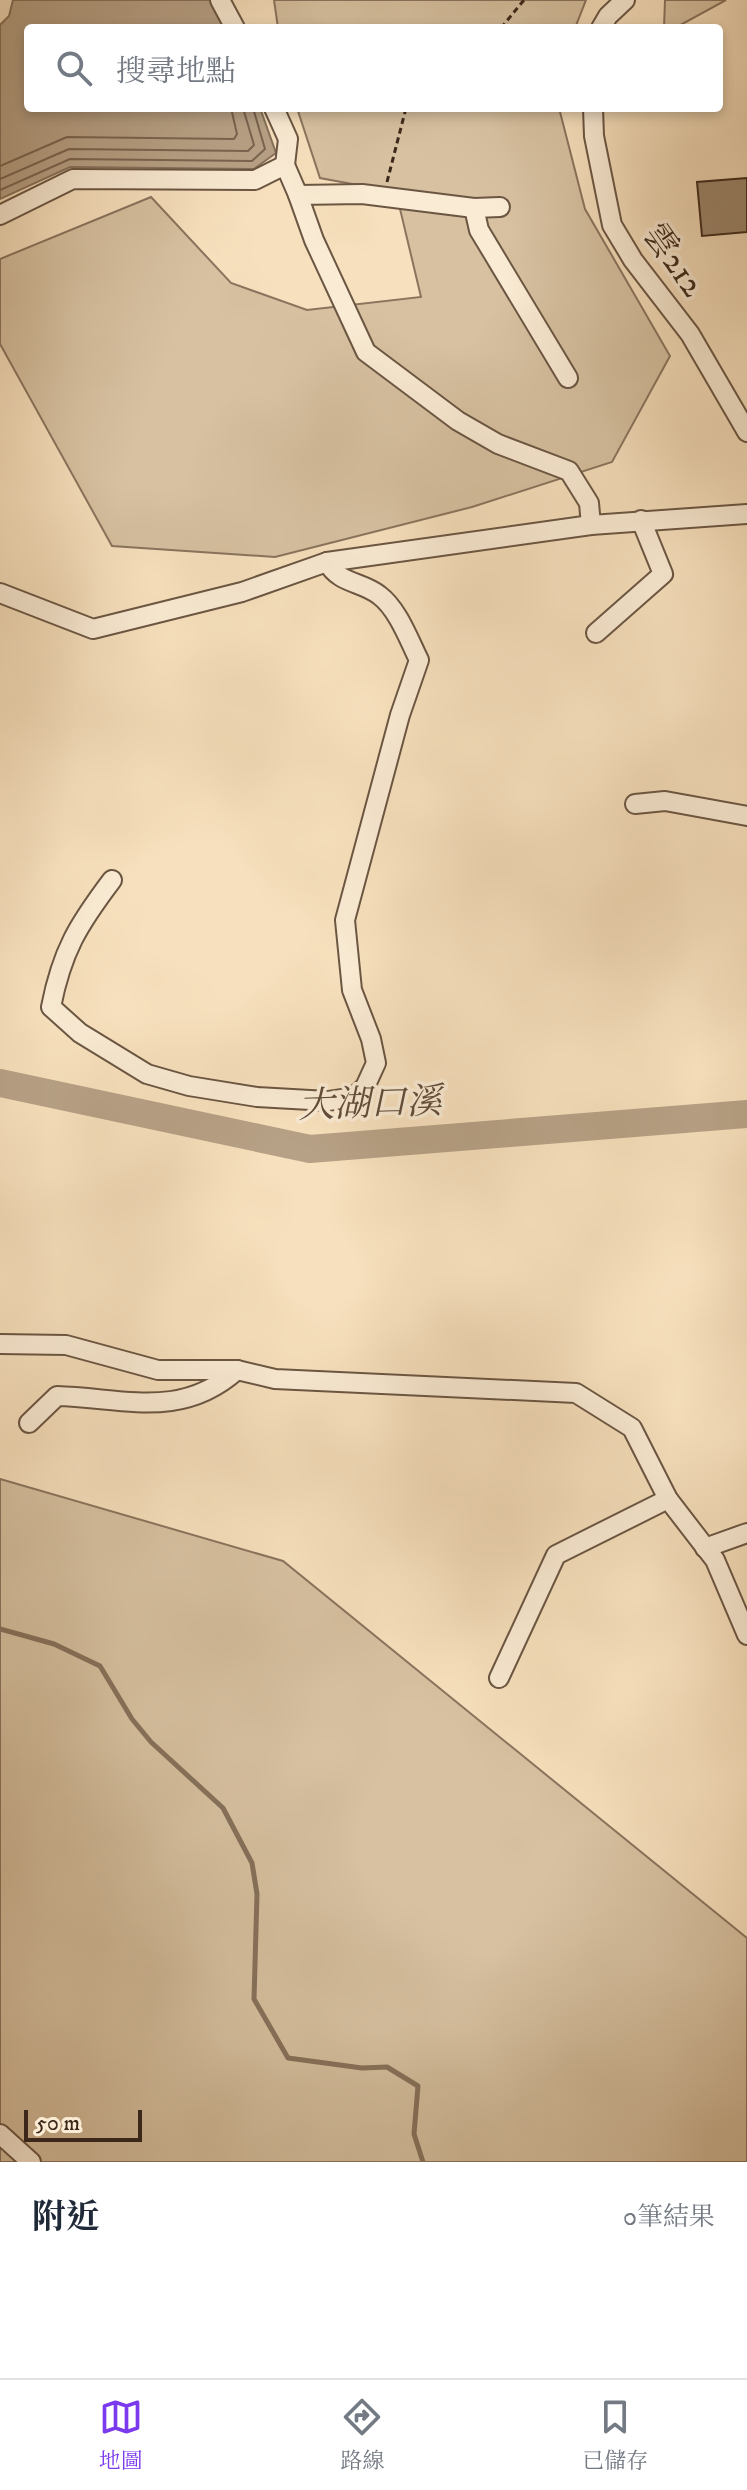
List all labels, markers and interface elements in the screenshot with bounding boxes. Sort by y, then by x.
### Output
search box [24,24,723,112]
icon: search [52,46,96,90]
text: 搜尋地點 [116,54,236,91]
street label: 雲212 [633,215,714,305]
water label: 大湖口溪 [297,1079,447,1129]
scale bar [24,2106,142,2142]
text: 50 m [36,2110,80,2137]
text: 附近 [32,2197,100,2239]
text: 0筆結果 [623,2201,715,2234]
tab: 地圖 [99,2395,143,2475]
tab: 路線 [340,2395,384,2475]
tab: 已儲存 [582,2395,648,2475]

